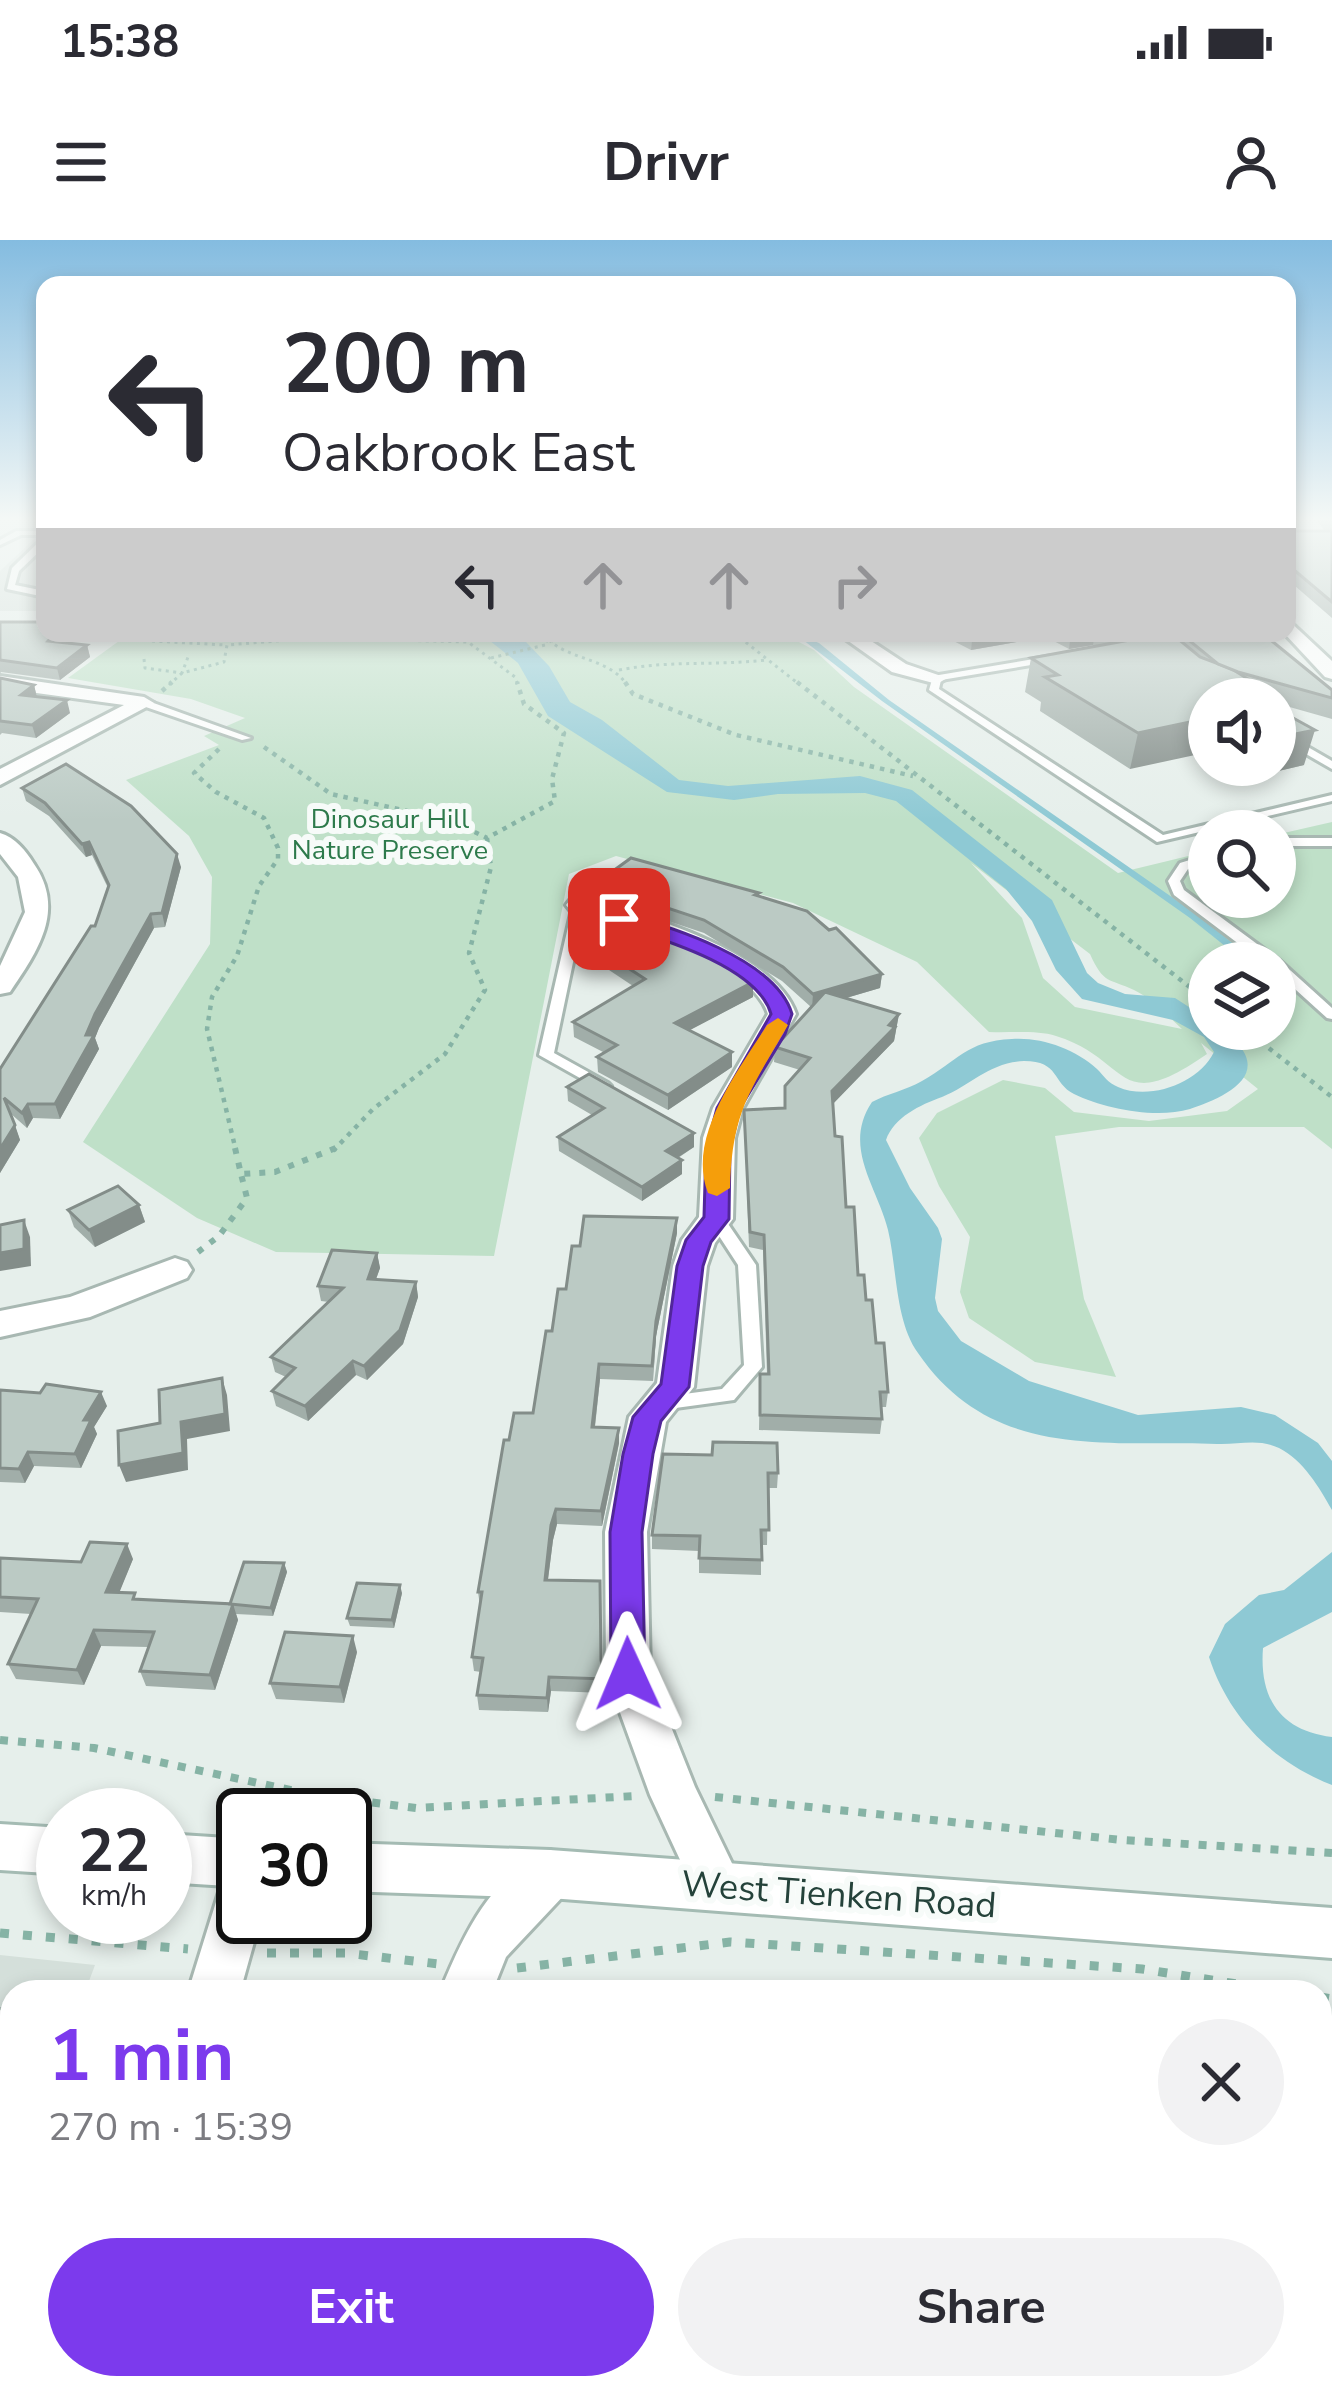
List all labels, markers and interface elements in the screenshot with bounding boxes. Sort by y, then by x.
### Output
text: 15:38 [60,12,179,73]
text: Drivr [603,125,729,199]
icon: menu [48,129,114,195]
icon: person [1218,129,1284,195]
text: 200 m [282,307,530,422]
icon: left [84,324,240,480]
text: Oakbrook East [282,416,635,490]
icon: left [444,552,510,618]
icon: ahead [570,552,636,618]
icon: ahead [696,552,762,618]
icon: right [822,552,888,618]
map controls [1188,678,1296,1050]
button: sound [1188,678,1296,786]
park label: Dinosaur Hill Nature Preserve [292,801,488,869]
button: search [1188,810,1296,918]
pin [568,868,670,970]
icon: arrive [586,886,652,952]
button: layers [1188,942,1296,1050]
position arrow [565,1611,691,1737]
speed limit sign: 30 [216,1788,372,1944]
text: 22 [78,1810,150,1892]
street label: West Tienken Road [680,1860,998,1930]
text: km/h [81,1875,147,1916]
text: 1 min [48,2007,234,2105]
button: close [1158,2019,1284,2145]
text: 270 m · 15:39 [48,2101,293,2154]
button: Exit [48,2238,654,2376]
button: Share [678,2238,1284,2376]

